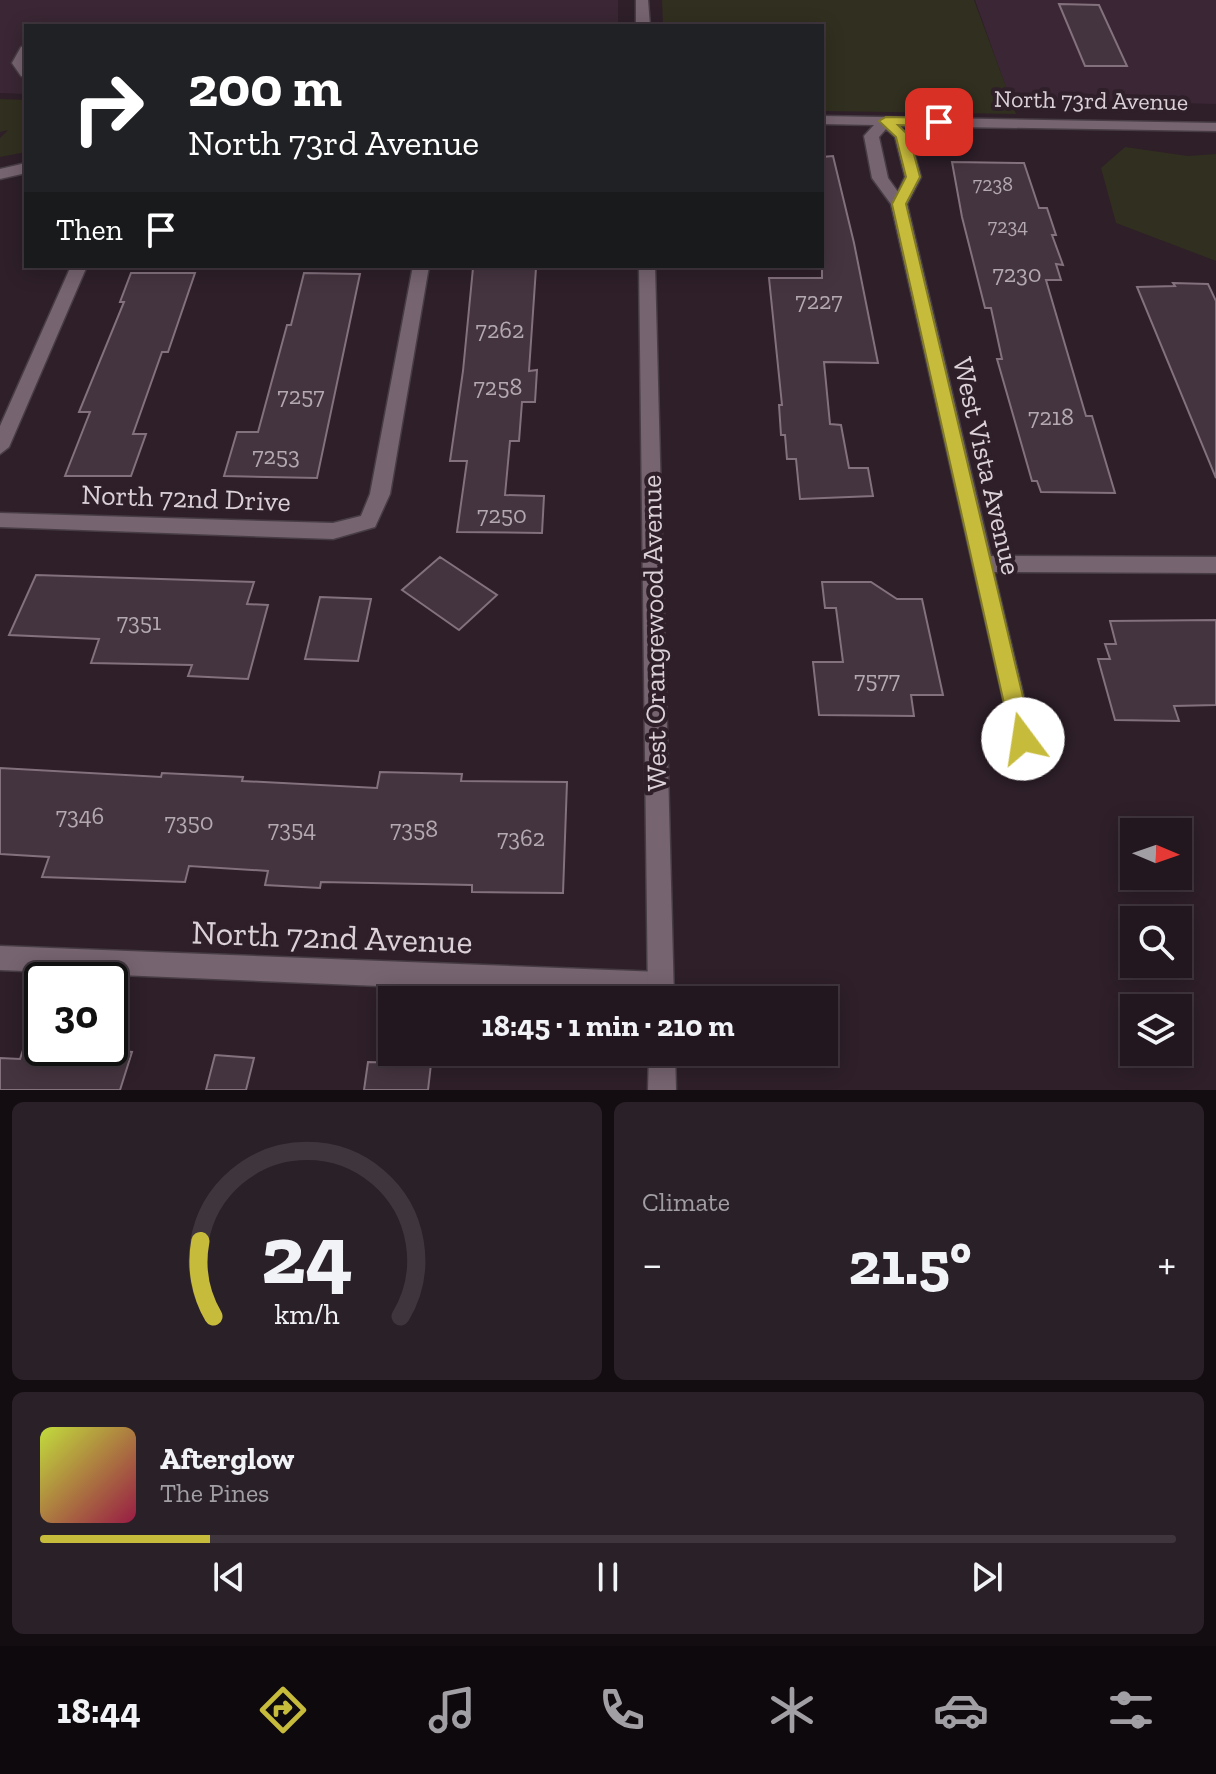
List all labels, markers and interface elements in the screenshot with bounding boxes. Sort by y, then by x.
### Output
text: 200 m [188,53,342,120]
icon: right [56,56,160,160]
street label: North 73rd Avenue [994,84,1188,116]
pin [905,88,973,156]
icon: arrive [917,100,961,144]
text: North 73rd Avenue [188,121,479,164]
house number: 7238 [973,172,1013,196]
icon: arrive [139,208,183,252]
text: Then [56,212,123,248]
house number: 7234 [988,214,1028,238]
house number: 7230 [992,259,1042,288]
house number: 7227 [795,286,843,315]
house number: 7262 [476,315,524,344]
street label: West Vista Avenue [946,354,1028,578]
house number: 7258 [474,372,522,401]
house number: 7257 [277,381,325,410]
house number: 7218 [1028,402,1074,431]
house number: 7253 [252,441,300,470]
street label: West Orangewood Avenue [635,474,673,792]
street label: North 72nd Drive [81,478,291,518]
house number: 7250 [477,500,527,529]
house number: 7351 [117,607,161,636]
house number: 7577 [854,665,900,694]
position arrow [981,697,1065,781]
house number: 7346 [56,801,104,830]
house number: 7350 [164,807,214,836]
house number: 7354 [268,814,316,843]
house number: 7358 [390,814,438,843]
north arrow [1120,818,1192,890]
map controls [1120,818,1192,1066]
house number: 7362 [497,823,545,852]
button: search [1120,906,1192,978]
street label: North 72nd Avenue [191,912,473,962]
speed limit sign: 30 [24,962,128,1066]
button: layers [1120,994,1192,1066]
text: 18:45 · 1 min · 210 m [482,1008,734,1044]
text: Climate [642,1186,730,1218]
text: 24 [261,1204,353,1304]
text: 21.5° [848,1227,972,1299]
text: − [642,1237,663,1290]
text: + [1157,1237,1176,1290]
text: km/h [274,1297,340,1331]
text: Afterglow [160,1441,294,1477]
text: The Pines [160,1477,270,1509]
icon: previous [207,1555,251,1599]
icon: pause [586,1555,630,1599]
icon: next [965,1555,1009,1599]
icon: directions [255,1682,311,1738]
icon: music [424,1682,480,1738]
icon: phone [594,1682,650,1738]
icon: climate [764,1682,820,1738]
icon: car [933,1682,989,1738]
icon: filters [1103,1682,1159,1738]
text: 18:44 [57,1689,141,1732]

